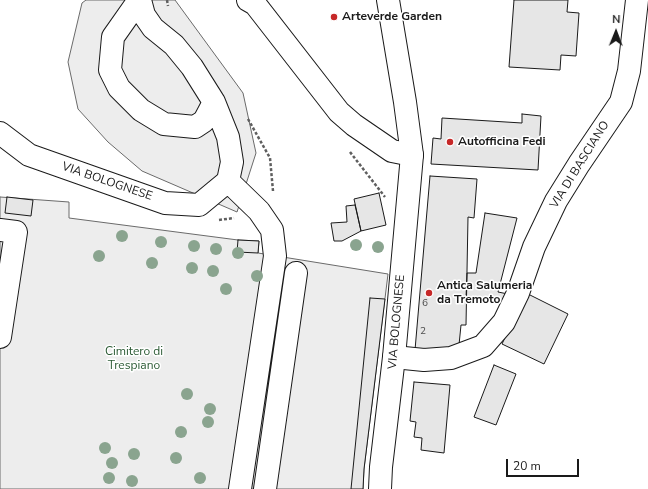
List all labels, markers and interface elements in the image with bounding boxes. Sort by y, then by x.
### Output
place label: Arteverde Garden [342,10,442,24]
marker: Arteverde Garden [329,12,339,22]
north arrow [596,12,636,52]
text: N [612,12,620,27]
street label: VIA DI BASCIANO [547,119,613,211]
place label: Autofficina Fedi [458,135,546,149]
marker: Autofficina Fedi [445,137,455,147]
street label: VIA BOLOGNESE [60,160,154,204]
street label: VIA BOLOGNESE [386,274,408,370]
place label: Antica Salumeria da Tremoto [437,279,532,307]
marker: Antica Salumeria da Tremoto [424,288,434,298]
house number: 6 [422,298,428,310]
house number: 2 [420,326,426,338]
park label: Cimitero di Trespiano [105,345,163,373]
scale bar [508,451,581,477]
text: 20 m [513,458,541,474]

